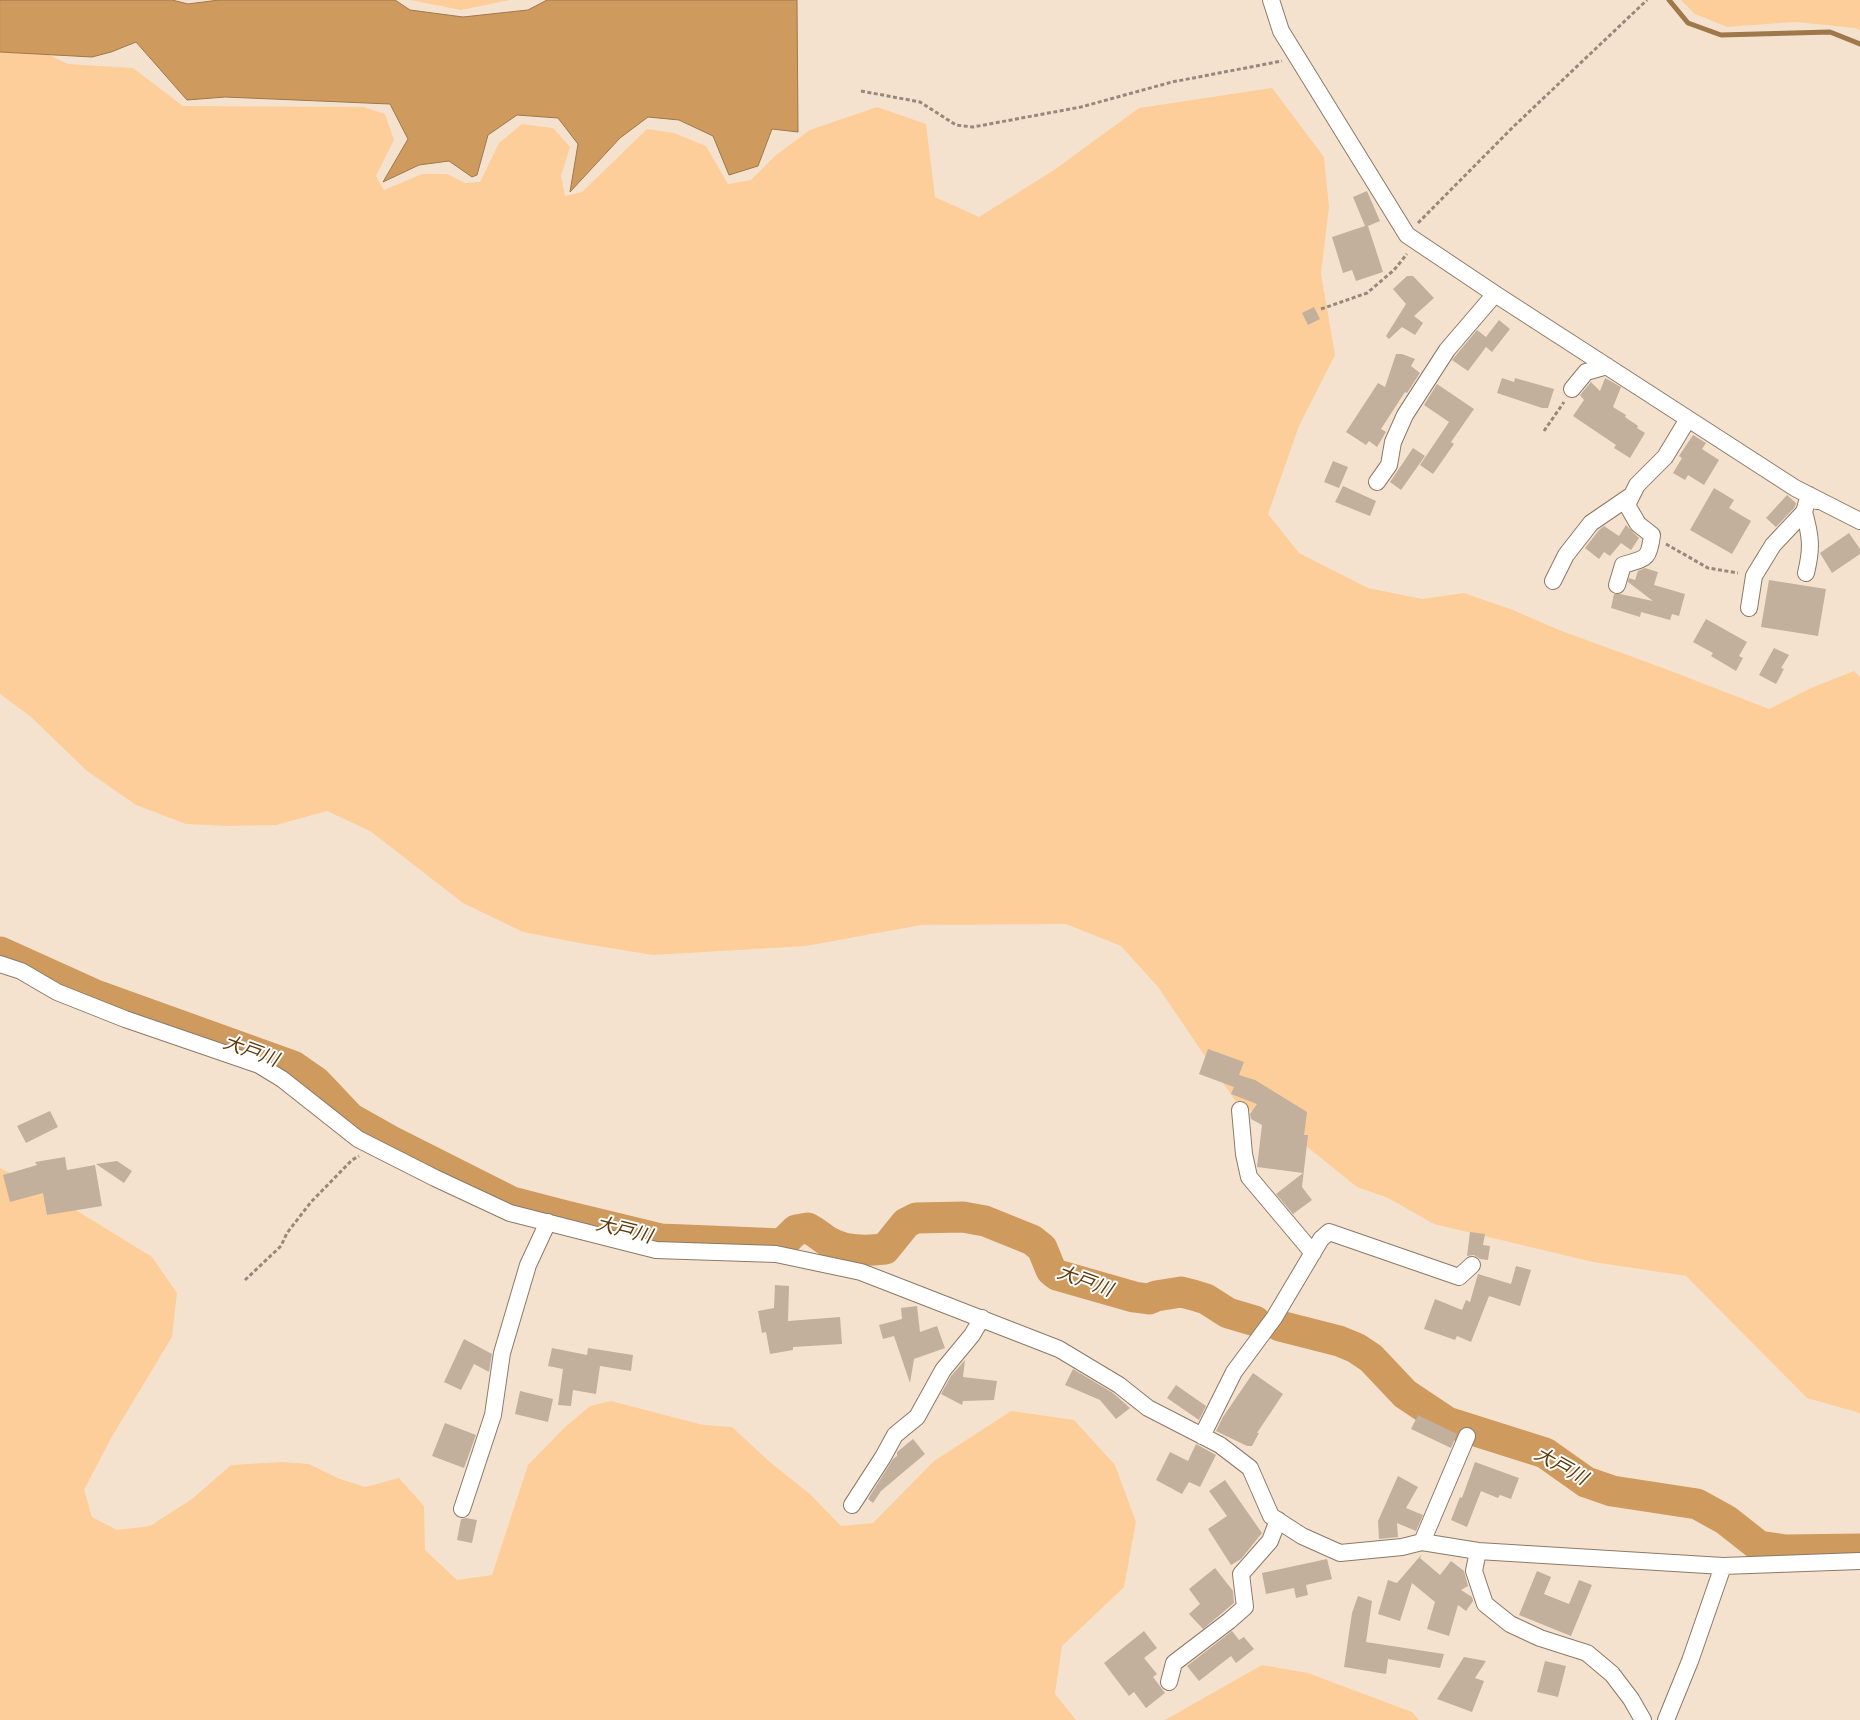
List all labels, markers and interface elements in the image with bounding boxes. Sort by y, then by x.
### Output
water label: 大戸川 [220,1031,282,1071]
water label: 大戸川 [594,1212,654,1248]
water label: 大戸川 [1054,1261,1116,1301]
water label: 大戸川 [1531,1442,1591,1490]

